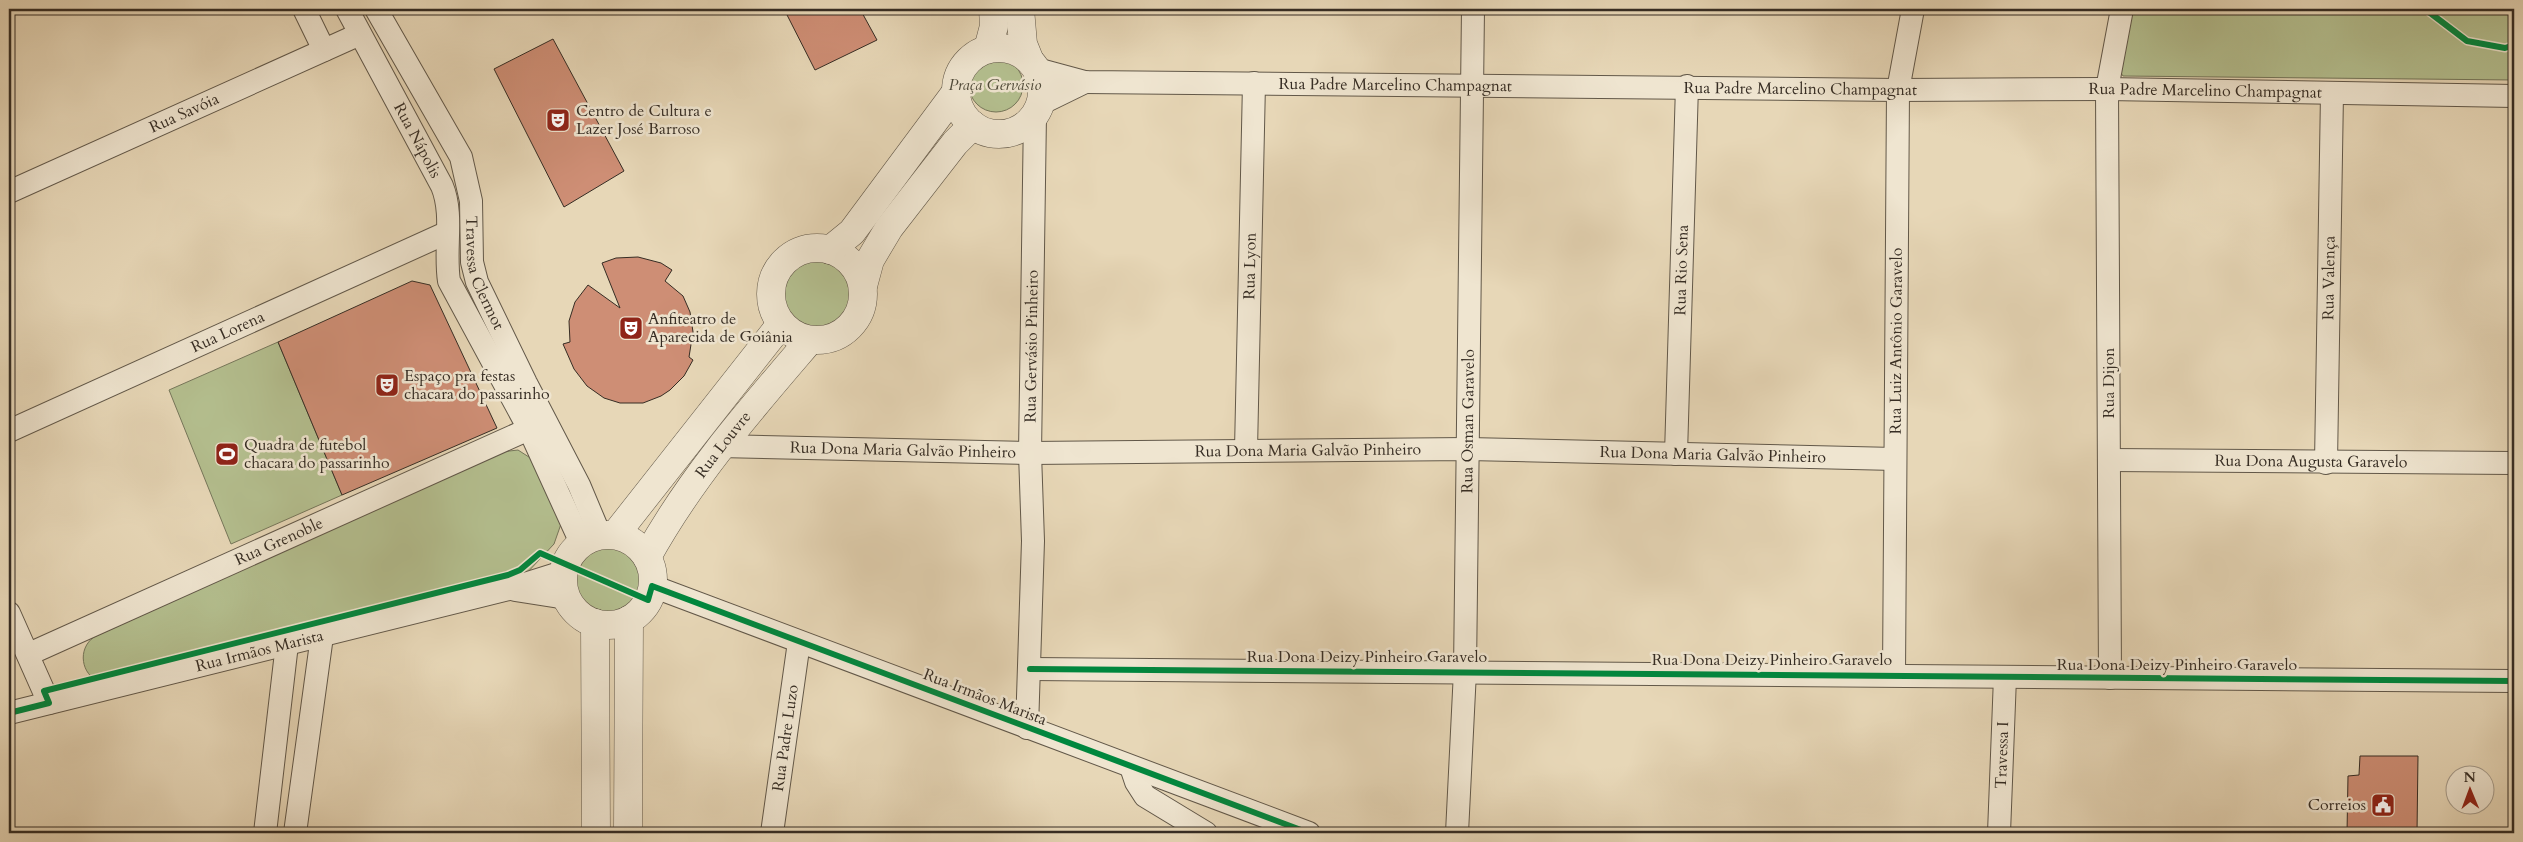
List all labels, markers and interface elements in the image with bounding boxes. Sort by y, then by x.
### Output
street label: Rua Padre Marcelino Champagnat [1278,73,1512,97]
park label: Praça Gervásio [948,74,1042,96]
street label: Rua Padre Marcelino Champagnat [1683,77,1917,101]
street label: Rua Padre Marcelino Champagnat [2088,78,2322,104]
street label: Rua Savóia [146,88,222,138]
street label: Rua Nápolis [388,99,447,182]
place label: Centro de Cultura e Lazer José Barroso [576,100,712,140]
theatre icon: Centro de Cultura e Lazer José Barroso [545,107,571,133]
street label: Travessa Clermot [460,216,510,333]
street label: Rua Rio Sena [1669,224,1694,316]
street label: Rua Lyon [1238,232,1262,300]
street label: Rua Valença [2317,236,2341,320]
street label: Rua Luiz Antônio Garavelo [1885,247,1908,434]
street label: Rua Gervásio Pinheiro [1019,269,1044,423]
street label: Rua Lorena [187,306,268,358]
place label: Anfiteatro de Aparecida de Goiânia [648,308,793,348]
theatre icon: Anfiteatro de Aparecida de Goiânia [618,315,644,341]
street label: Rua Osman Garavelo [1456,348,1480,494]
street label: Rua Dijon [2098,348,2120,418]
place label: Espaço pra festas chacara do passarinho [404,365,550,405]
theatre icon: Espaço pra festas chacara do passarinho [374,372,400,398]
street label: Rua Louvre [690,406,756,483]
place label: Quadra de futebol chacara do passarinho [244,434,390,474]
street label: Rua Dona Maria Galvão Pinheiro [790,437,1017,464]
street label: Rua Dona Maria Galvão Pinheiro [1195,438,1422,462]
sports icon: Quadra de futebol chacara do passarinho [214,441,240,467]
street label: Rua Dona Maria Galvão Pinheiro [1599,441,1827,468]
street label: Rua Dona Augusta Garavelo [2214,450,2408,473]
street label: Rua Grenoble [231,512,326,571]
street label: Rua Irmãos Marista [193,624,326,677]
street label: Rua Dona Deizy Pinheiro Garavelo [1247,646,1488,668]
street label: Rua Dona Deizy Pinheiro Garavelo [1652,649,1893,671]
street label: Rua Dona Deizy Pinheiro Garavelo [2057,654,2298,676]
street label: Rua Irmãos Marista [920,663,1050,731]
street label: Rua Padre Luzo [767,683,804,793]
street label: Travessa I [1990,721,2014,789]
north arrow [2446,764,2496,814]
text: N [2464,768,2476,787]
public building icon: Correios [2370,792,2396,818]
place label: Correios [2308,794,2366,816]

